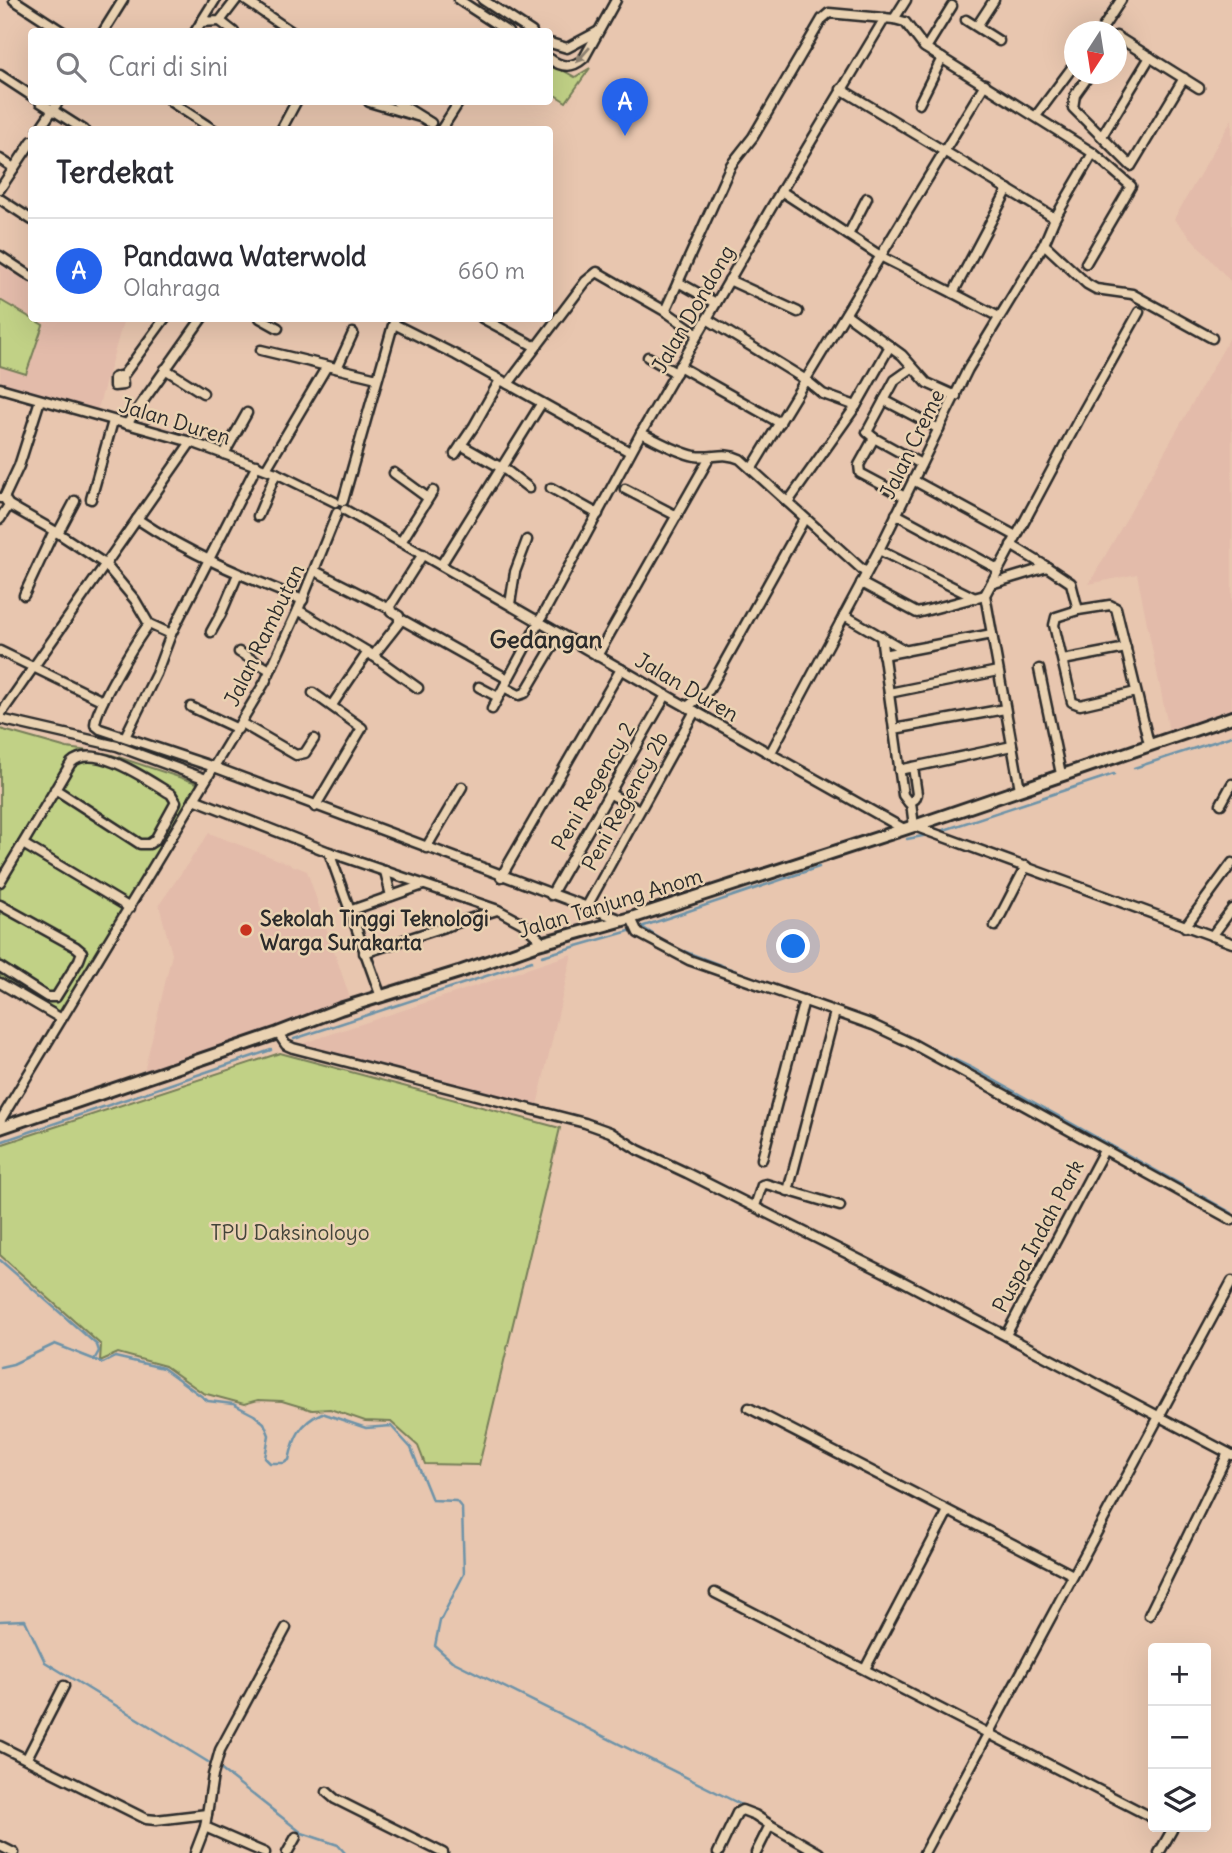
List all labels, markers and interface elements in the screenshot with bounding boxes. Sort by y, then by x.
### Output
north arrow [1064,21,1127,84]
search box [28,28,553,105]
one-way arrow [576,46,591,64]
icon: search [52,48,90,86]
text: Cari di sini [108,50,228,83]
pin: A [602,78,648,136]
text: Terdekat [56,153,174,191]
text: Pandawa Waterwold [123,240,366,273]
street label: Jalan Dondong [645,240,741,378]
text: A [72,256,86,285]
text: 660 m [458,256,525,285]
text: Olahraga [123,273,221,302]
street label: Jalan Creme [874,385,950,503]
street label: Jalan Duren [116,391,234,451]
street label: Jalan Rambutan [218,559,310,711]
district label: Gedangan [490,624,603,654]
street label: Jalan Duren [630,647,744,727]
street label: Peni Regency 2 [545,717,641,855]
street label: Peni Regency 2b [576,727,674,875]
street label: Jalan Tanjung Anom [514,862,706,944]
place label: Sekolah Tinggi Teknologi Warga Surakarta [260,905,489,956]
marker: Sekolah Tinggi Teknologi Warga Surakarta [238,922,254,938]
your location [776,929,810,963]
street label: Puspa Indah Park [986,1155,1090,1317]
park label: TPU Daksinoloyo [211,1219,370,1246]
map controls [1148,1643,1211,1832]
button: + [1148,1643,1211,1706]
button: − [1148,1706,1211,1769]
button: layers [1148,1769,1211,1832]

